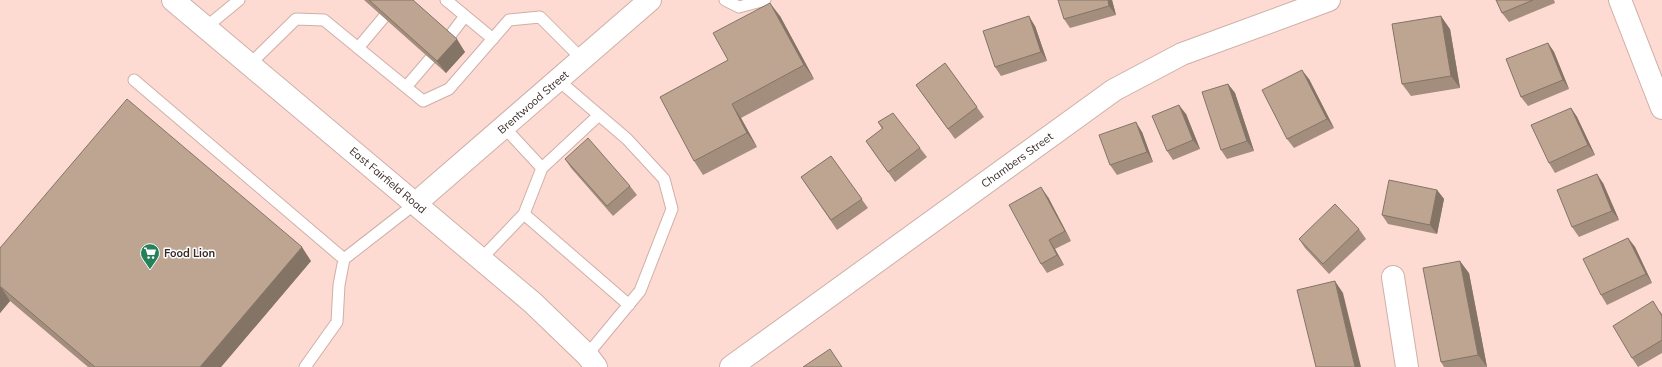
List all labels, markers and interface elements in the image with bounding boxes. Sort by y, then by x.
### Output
street label: Brentwood Street [495,67,572,137]
street label: Chambers Street [978,129,1056,191]
street label: East Fairfield Road [347,144,429,216]
supermarket icon: Food Lion [139,242,161,270]
place label: Food Lion [164,246,215,260]

